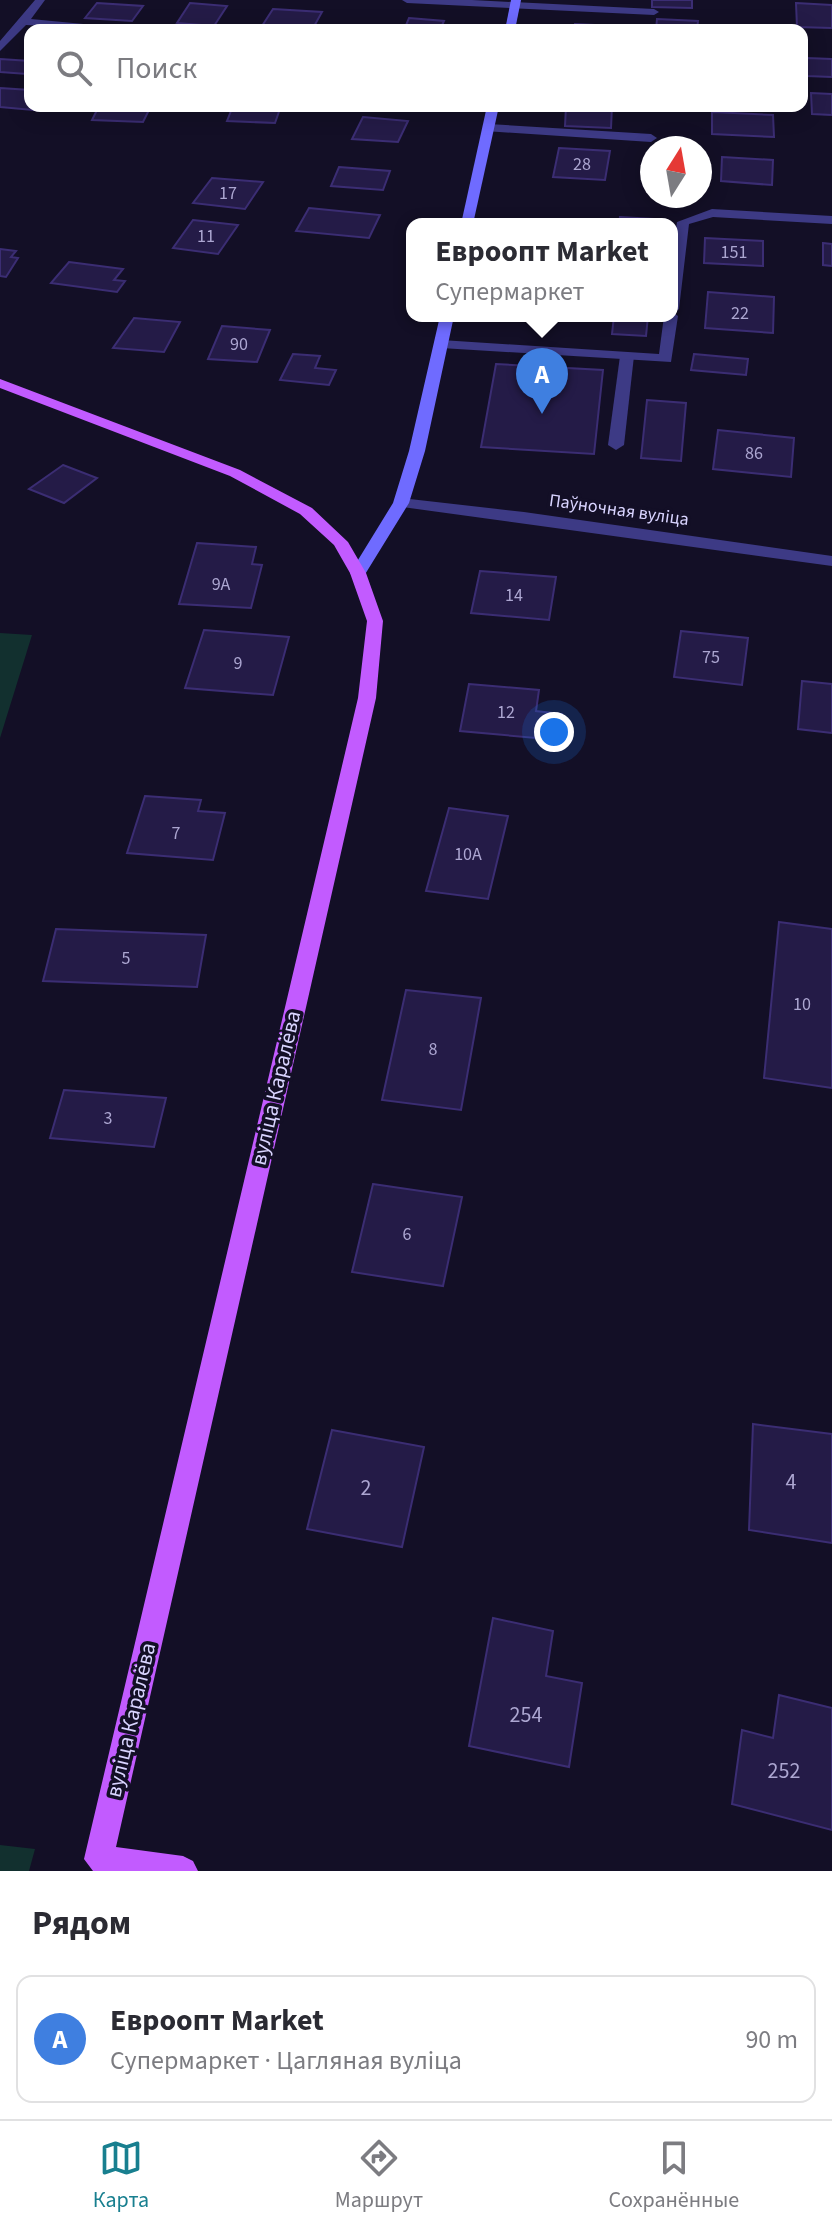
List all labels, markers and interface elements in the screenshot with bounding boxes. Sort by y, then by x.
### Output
search box [24,24,808,112]
icon: search [52,46,96,90]
text: Поиск [116,47,197,90]
north arrow [640,136,712,208]
house number: 28 [573,152,591,177]
house number: 17 [219,181,237,206]
popup [406,218,678,322]
house number: 11 [197,224,215,249]
text: Евроопт Market [435,230,649,273]
house number: 151 [721,240,747,265]
text: Супермаркет [435,273,585,310]
house number: 22 [731,301,749,326]
house number: 90 [230,332,248,357]
pin: A [516,348,568,414]
house number: 86 [745,441,763,466]
street label: Паўночная вуліца [548,488,690,532]
house number: 9А [212,572,231,597]
house number: 14 [505,583,523,608]
house number: 75 [702,645,720,670]
house number: 9 [234,651,243,676]
house number: 12 [497,700,515,725]
your location [534,712,574,752]
house number: 7 [172,821,181,846]
house number: 10А [454,842,482,867]
house number: 5 [122,946,131,971]
house number: 10 [793,992,811,1017]
street label: вуліца Каралёва [243,1008,309,1168]
house number: 8 [429,1037,438,1062]
house number: 3 [104,1106,113,1131]
house number: 6 [403,1222,412,1247]
house number: 4 [786,1466,797,1498]
house number: 2 [361,1472,371,1504]
street label: вуліца Каралёва [98,1640,164,1800]
house number: 254 [510,1699,542,1731]
house number: 252 [768,1755,800,1787]
text: Рядом [32,1899,131,1948]
text: Евроопт Market [110,1999,324,2042]
text: A [53,2021,67,2058]
text: 90 m [745,2021,798,2058]
text: Супермаркет · Цагляная вуліца [110,2042,462,2079]
tab: Карта [93,2136,149,2216]
tab: Маршрут [335,2136,423,2216]
tab: Сохранённые [609,2136,739,2216]

